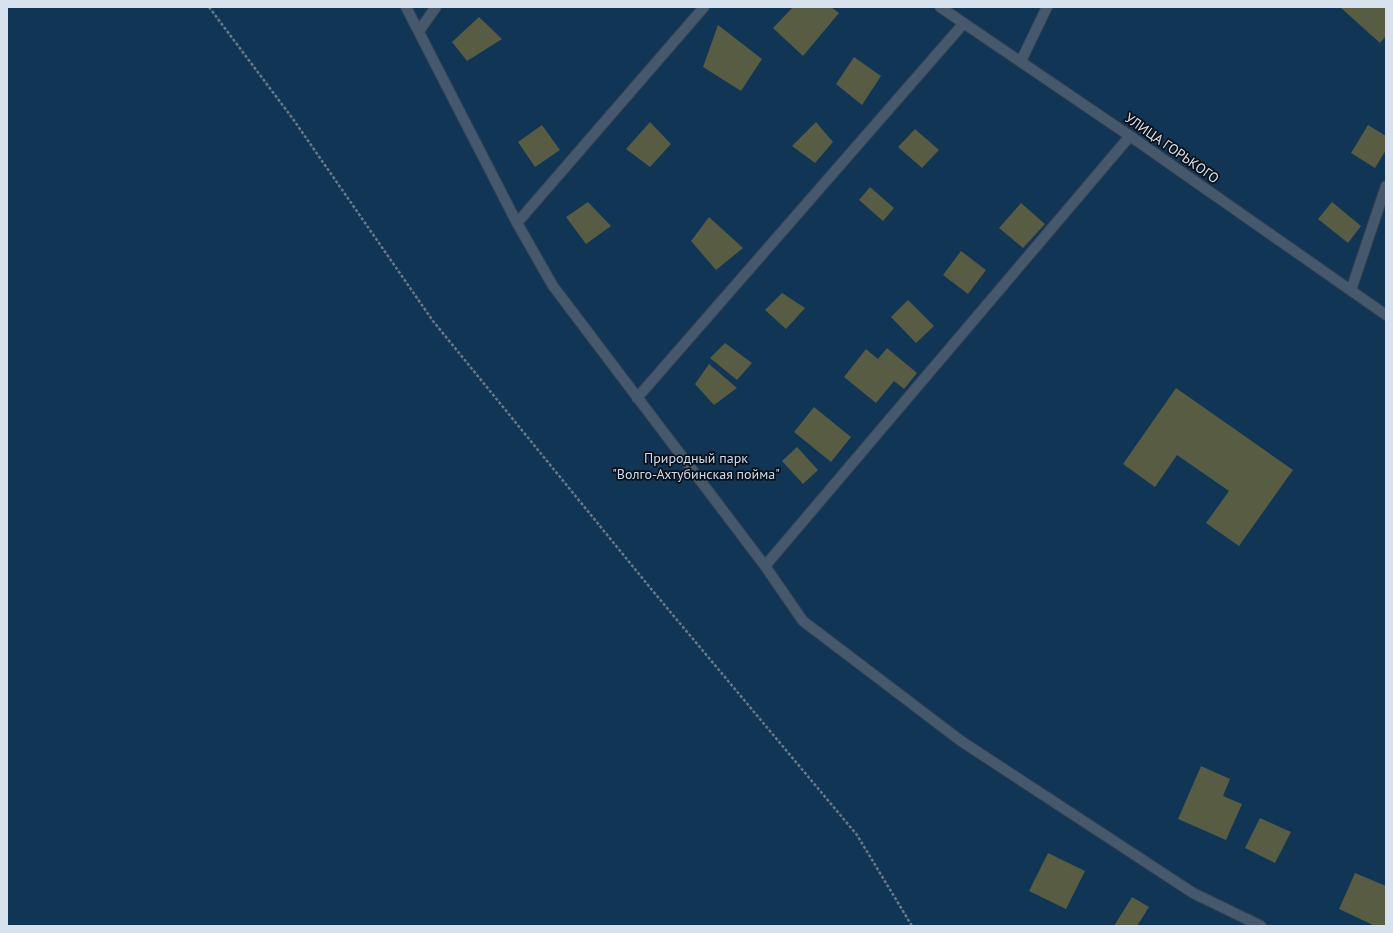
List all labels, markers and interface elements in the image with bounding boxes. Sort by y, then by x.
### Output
street label: УЛИЦА ГОРЬКОГО [1121,109,1223,187]
park label: Природный парк "Волго-Ахтубинская пойма" [612,449,780,483]

